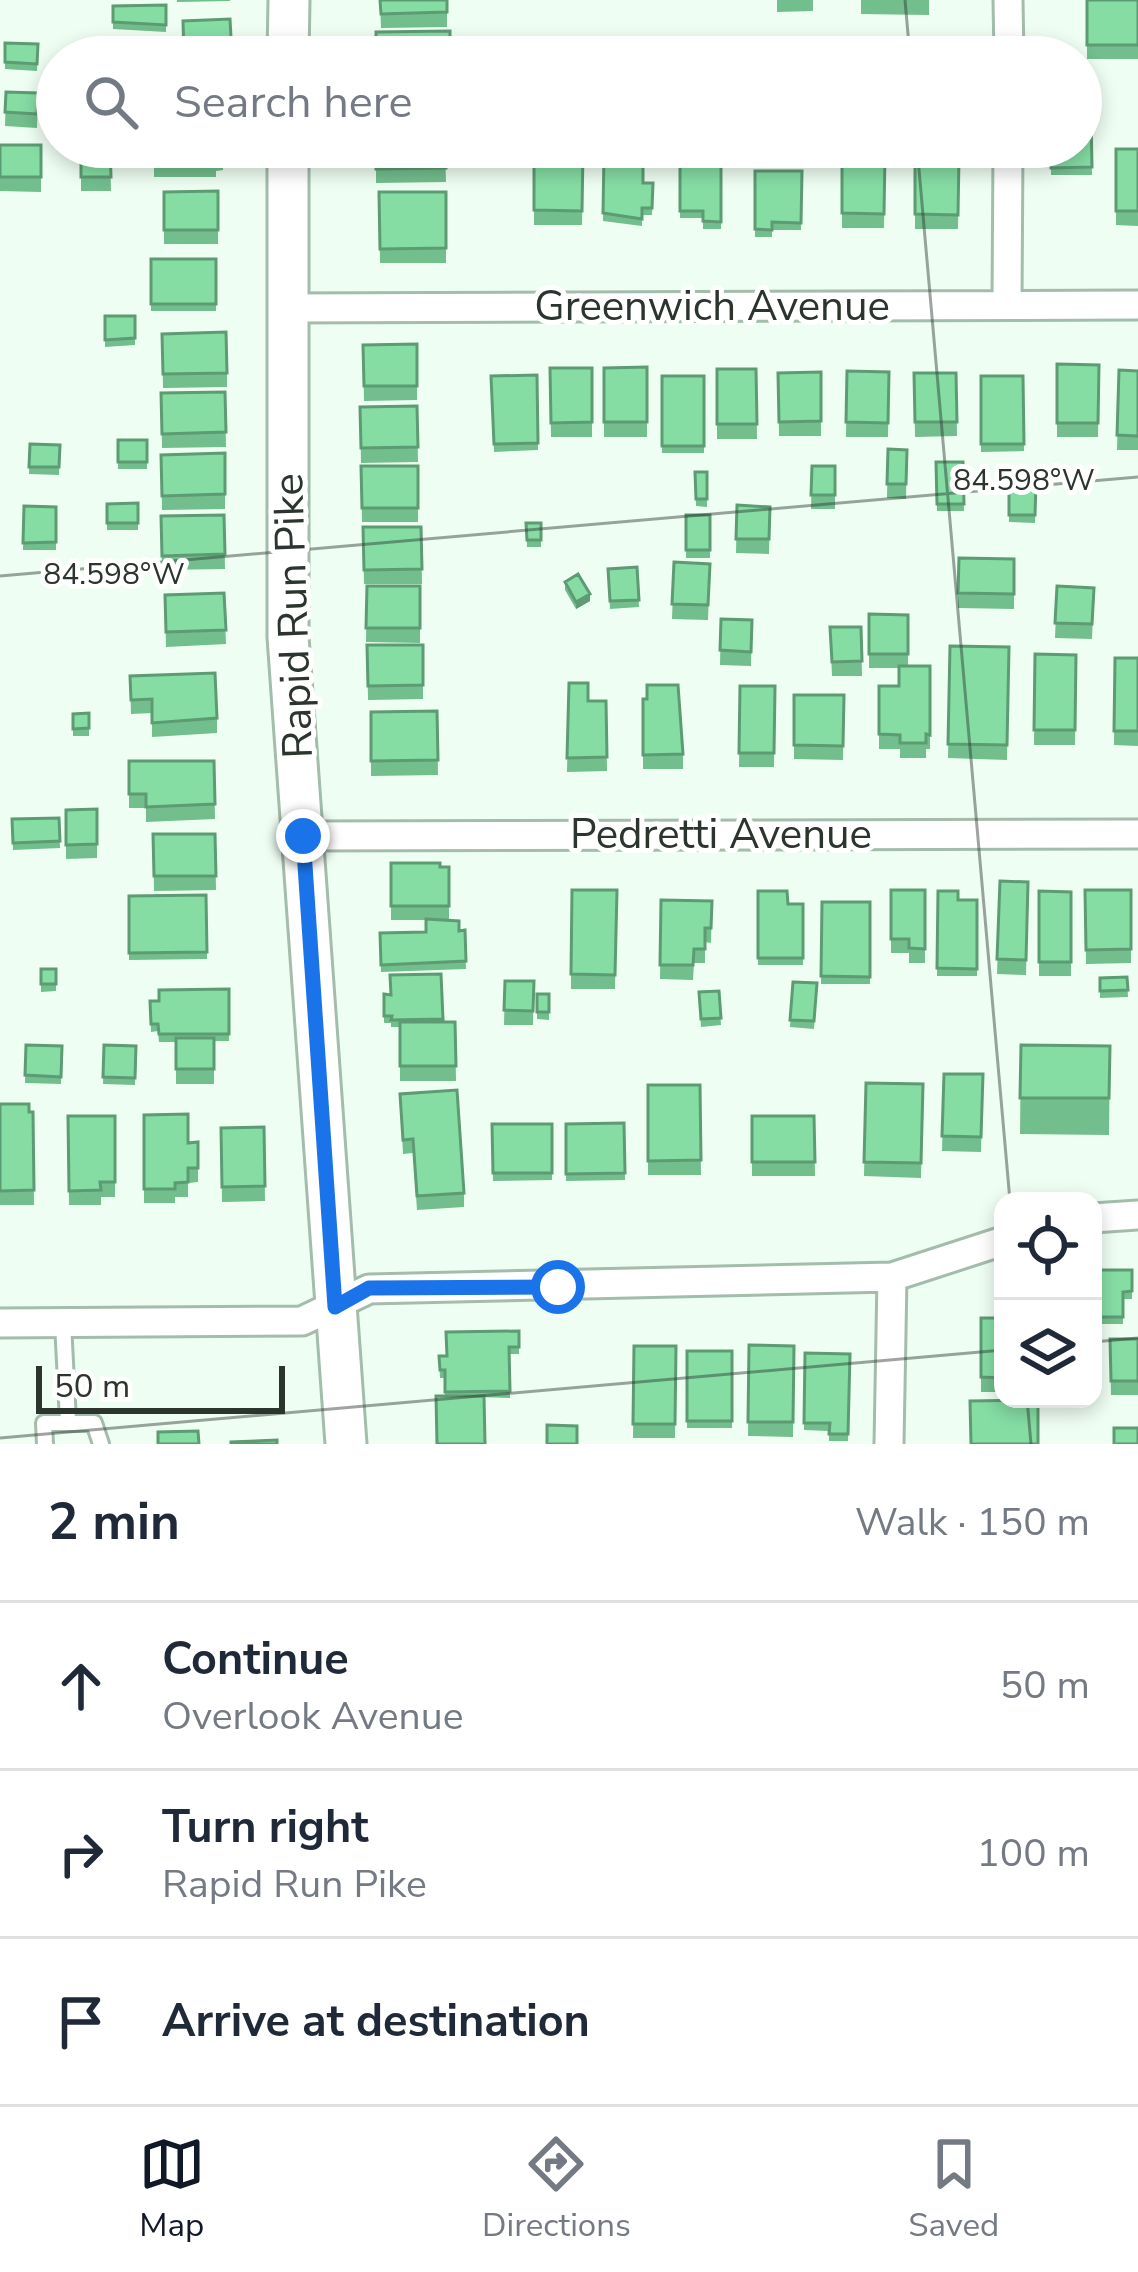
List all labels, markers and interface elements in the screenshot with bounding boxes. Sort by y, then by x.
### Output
search box [36,36,1102,168]
icon: search [78,69,144,135]
text: Search here [174,72,413,133]
street label: Greenwich Avenue [534,278,890,335]
text: 84.598°W [953,460,1095,501]
street label: Rapid Run Pike [260,472,327,759]
text: 84.598°W [43,554,185,595]
street label: Pedretti Avenue [570,806,872,863]
route end [276,809,330,863]
map controls [994,1192,1102,1408]
button: locate [994,1192,1102,1300]
route start [531,1260,585,1314]
button: layers [994,1300,1102,1408]
scale bar [36,1360,285,1413]
text: 50 m [54,1364,130,1409]
text: 2 min [48,1487,180,1557]
text: Walk · 150 m [855,1496,1090,1549]
text: Continue [162,1629,349,1690]
icon: ahead [48,1653,114,1719]
text: 50 m [1000,1659,1090,1712]
text: Overlook Avenue [162,1690,463,1743]
text: Turn right [162,1797,369,1858]
icon: right [48,1821,114,1887]
text: 100 m [976,1827,1090,1880]
text: Rapid Run Pike [162,1858,427,1911]
icon: arrive [48,1989,114,2055]
text: Arrive at destination [162,1991,590,2052]
tab: Map [139,2131,205,2248]
tab: Directions [482,2131,631,2248]
tab: Saved [908,2131,999,2248]

